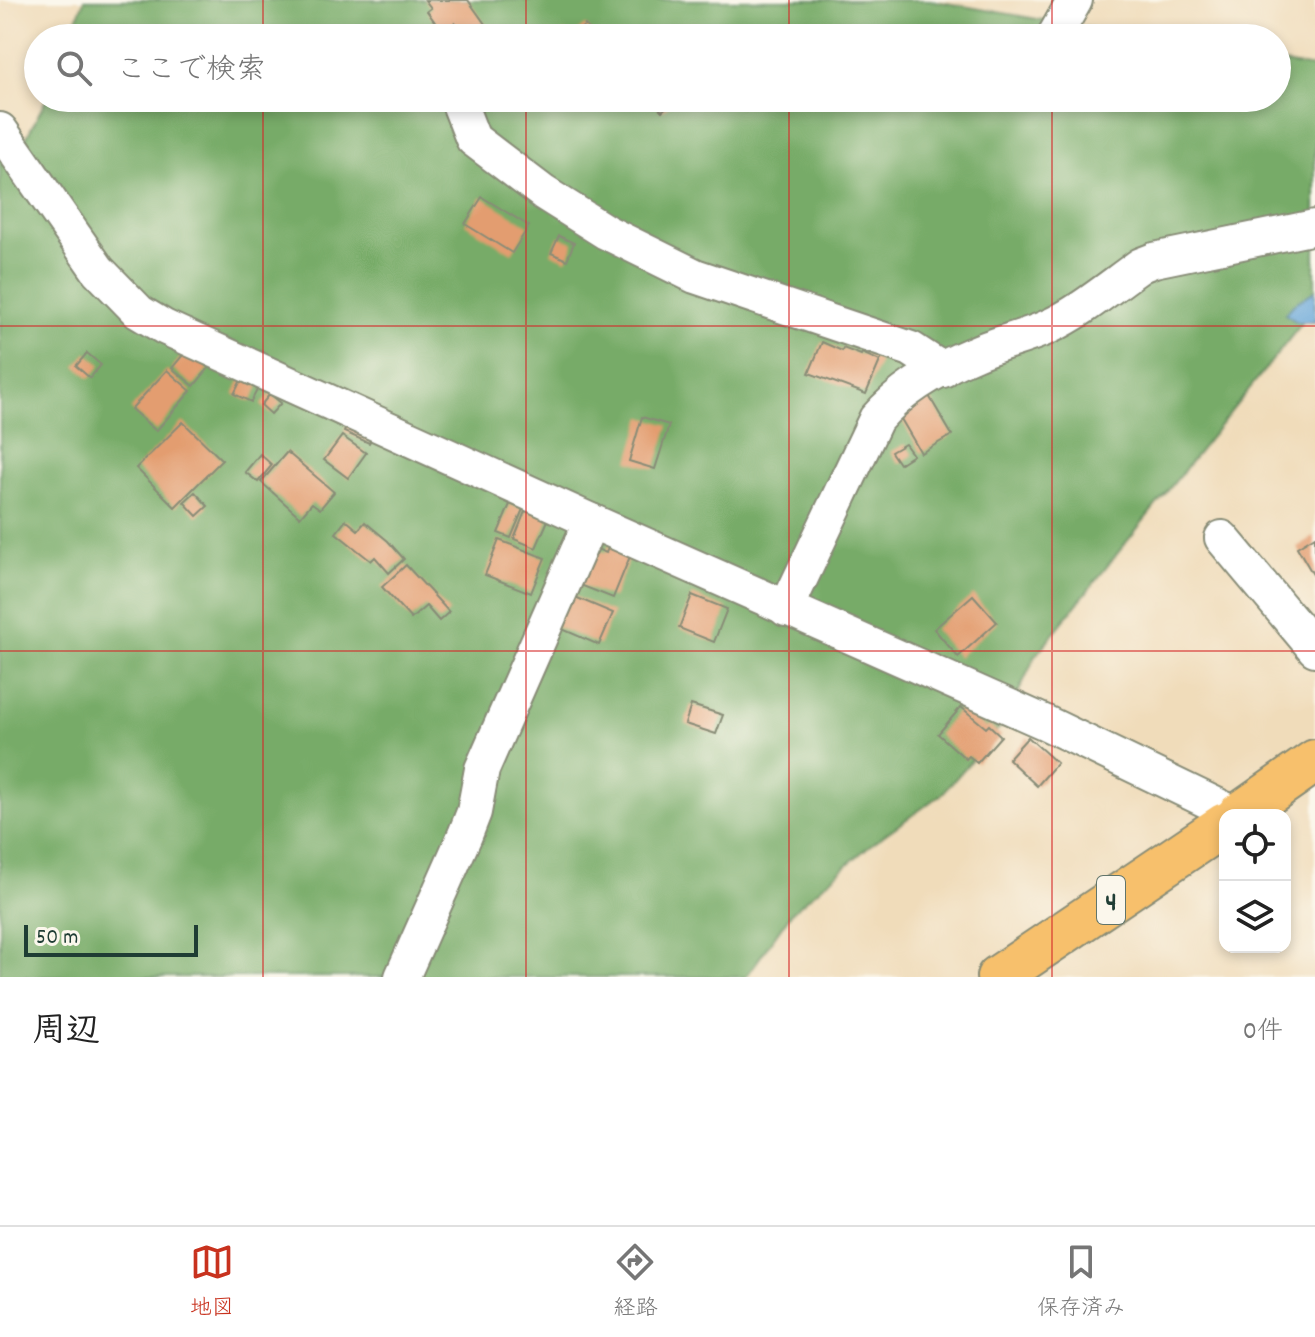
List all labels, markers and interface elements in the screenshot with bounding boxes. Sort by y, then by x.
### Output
search box [24,24,1291,112]
icon: search [52,46,96,90]
text: ここで検索 [116,51,266,94]
map controls [1219,809,1291,953]
button: locate [1219,809,1291,881]
road number: 4 [1097,876,1125,924]
button: layers [1219,881,1291,953]
scale bar [24,921,198,957]
text: 50 m [36,923,78,954]
text: 周辺 [32,1009,100,1058]
text: 0件 [1243,1014,1283,1051]
tab: 地図 [190,1240,234,1325]
tab: 経路 [613,1240,657,1325]
tab: 保存済み [1037,1240,1125,1325]

